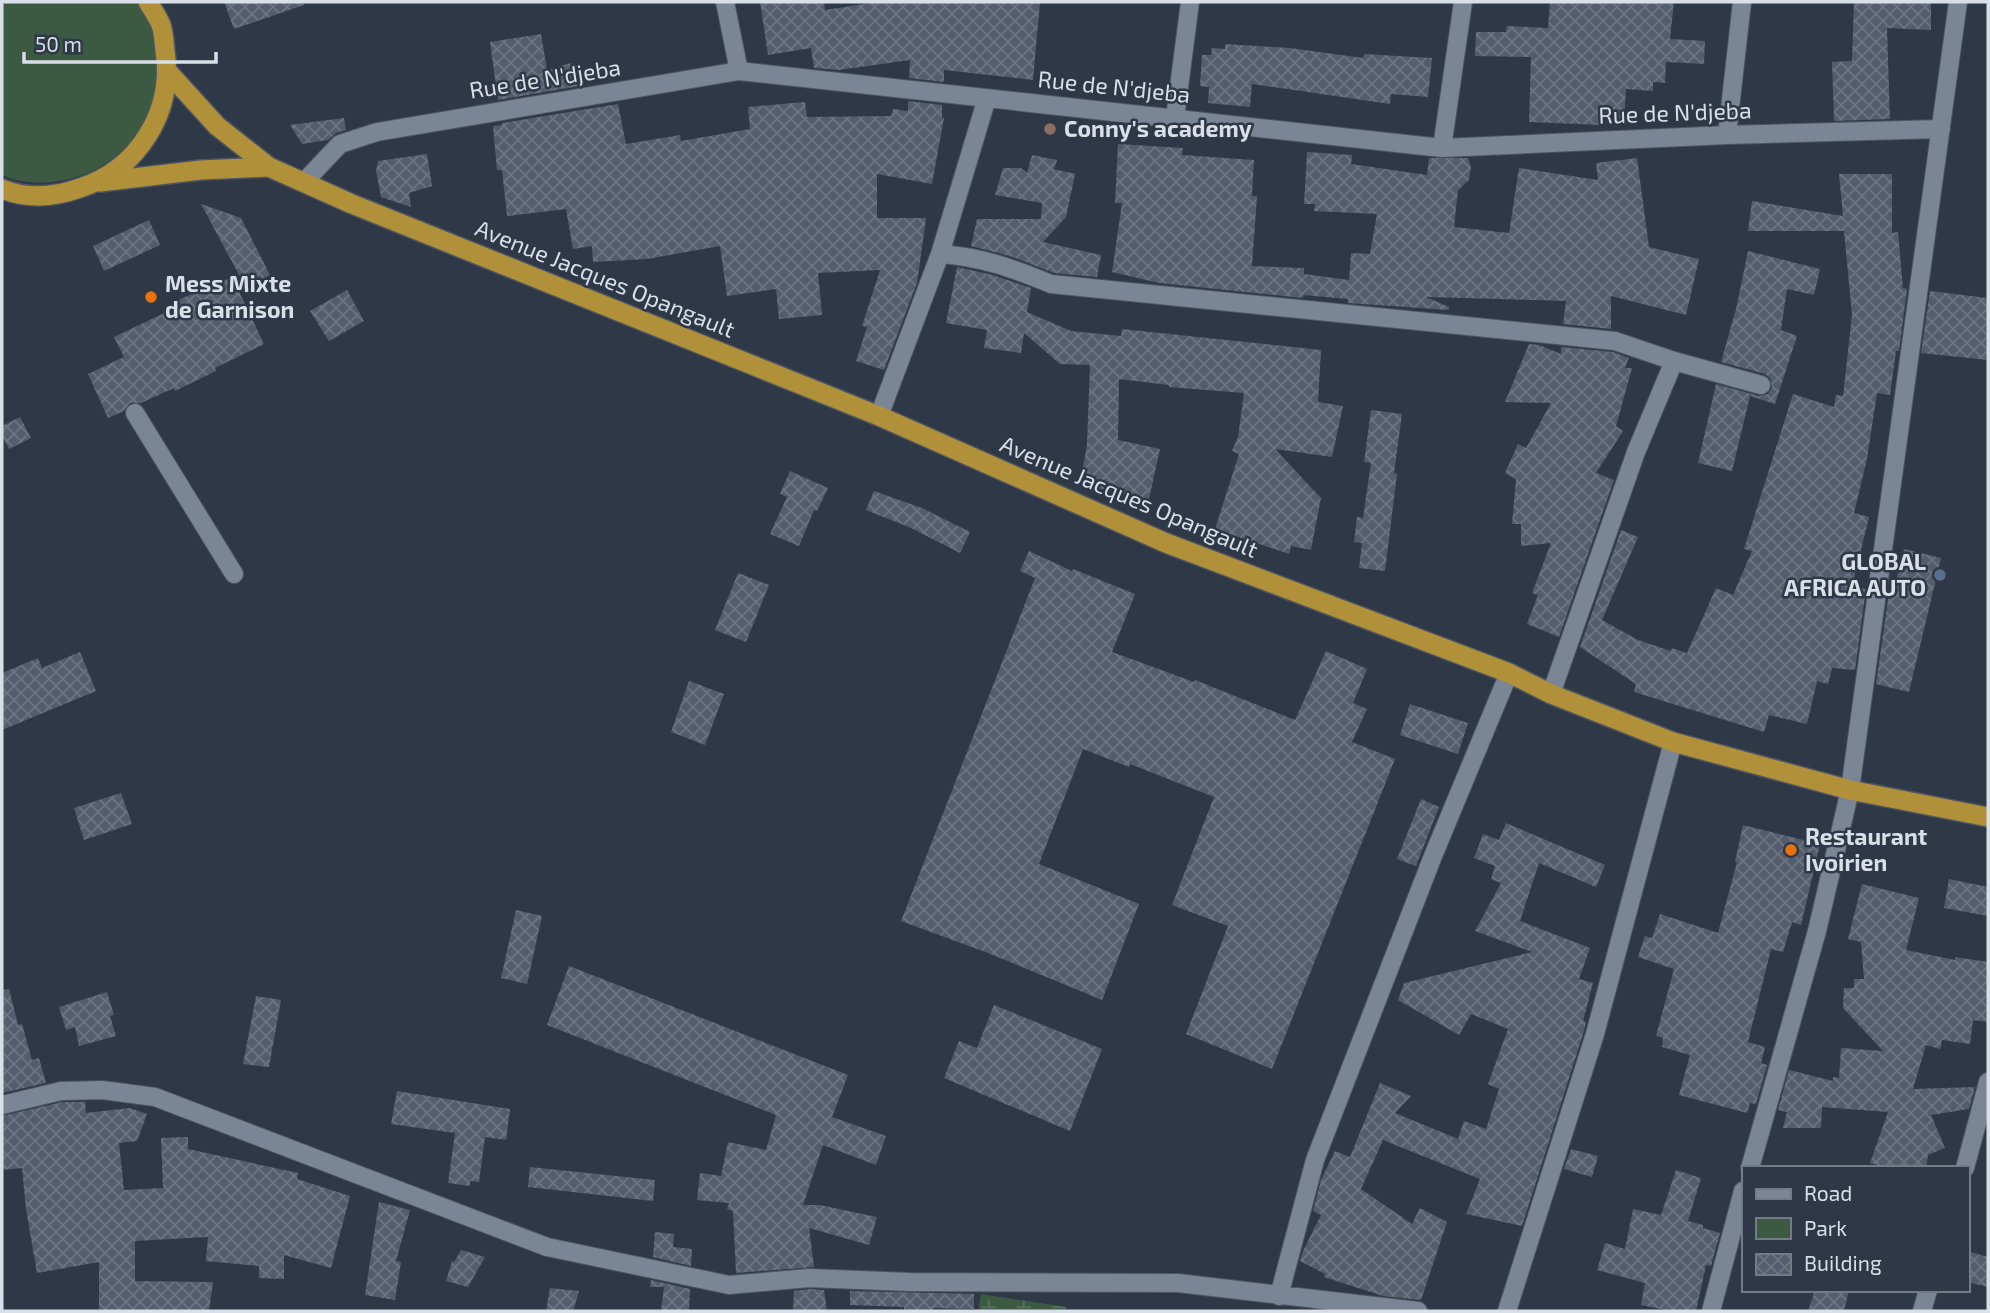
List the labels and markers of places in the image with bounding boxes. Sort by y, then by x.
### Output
place label: Conny's academy [1064,114,1252,142]
marker: Conny's academy [1042,121,1058,137]
place label: Mess Mixte de Garnison [165,269,294,323]
marker: Mess Mixte de Garnison [143,289,159,305]
place label: GLOBAL AFRICA AUTO [1784,547,1926,601]
marker: GLOBAL AFRICA AUTO [1932,567,1948,583]
place label: Restaurant Ivoirien [1805,822,1927,876]
marker: Restaurant Ivoirien [1783,842,1799,858]

